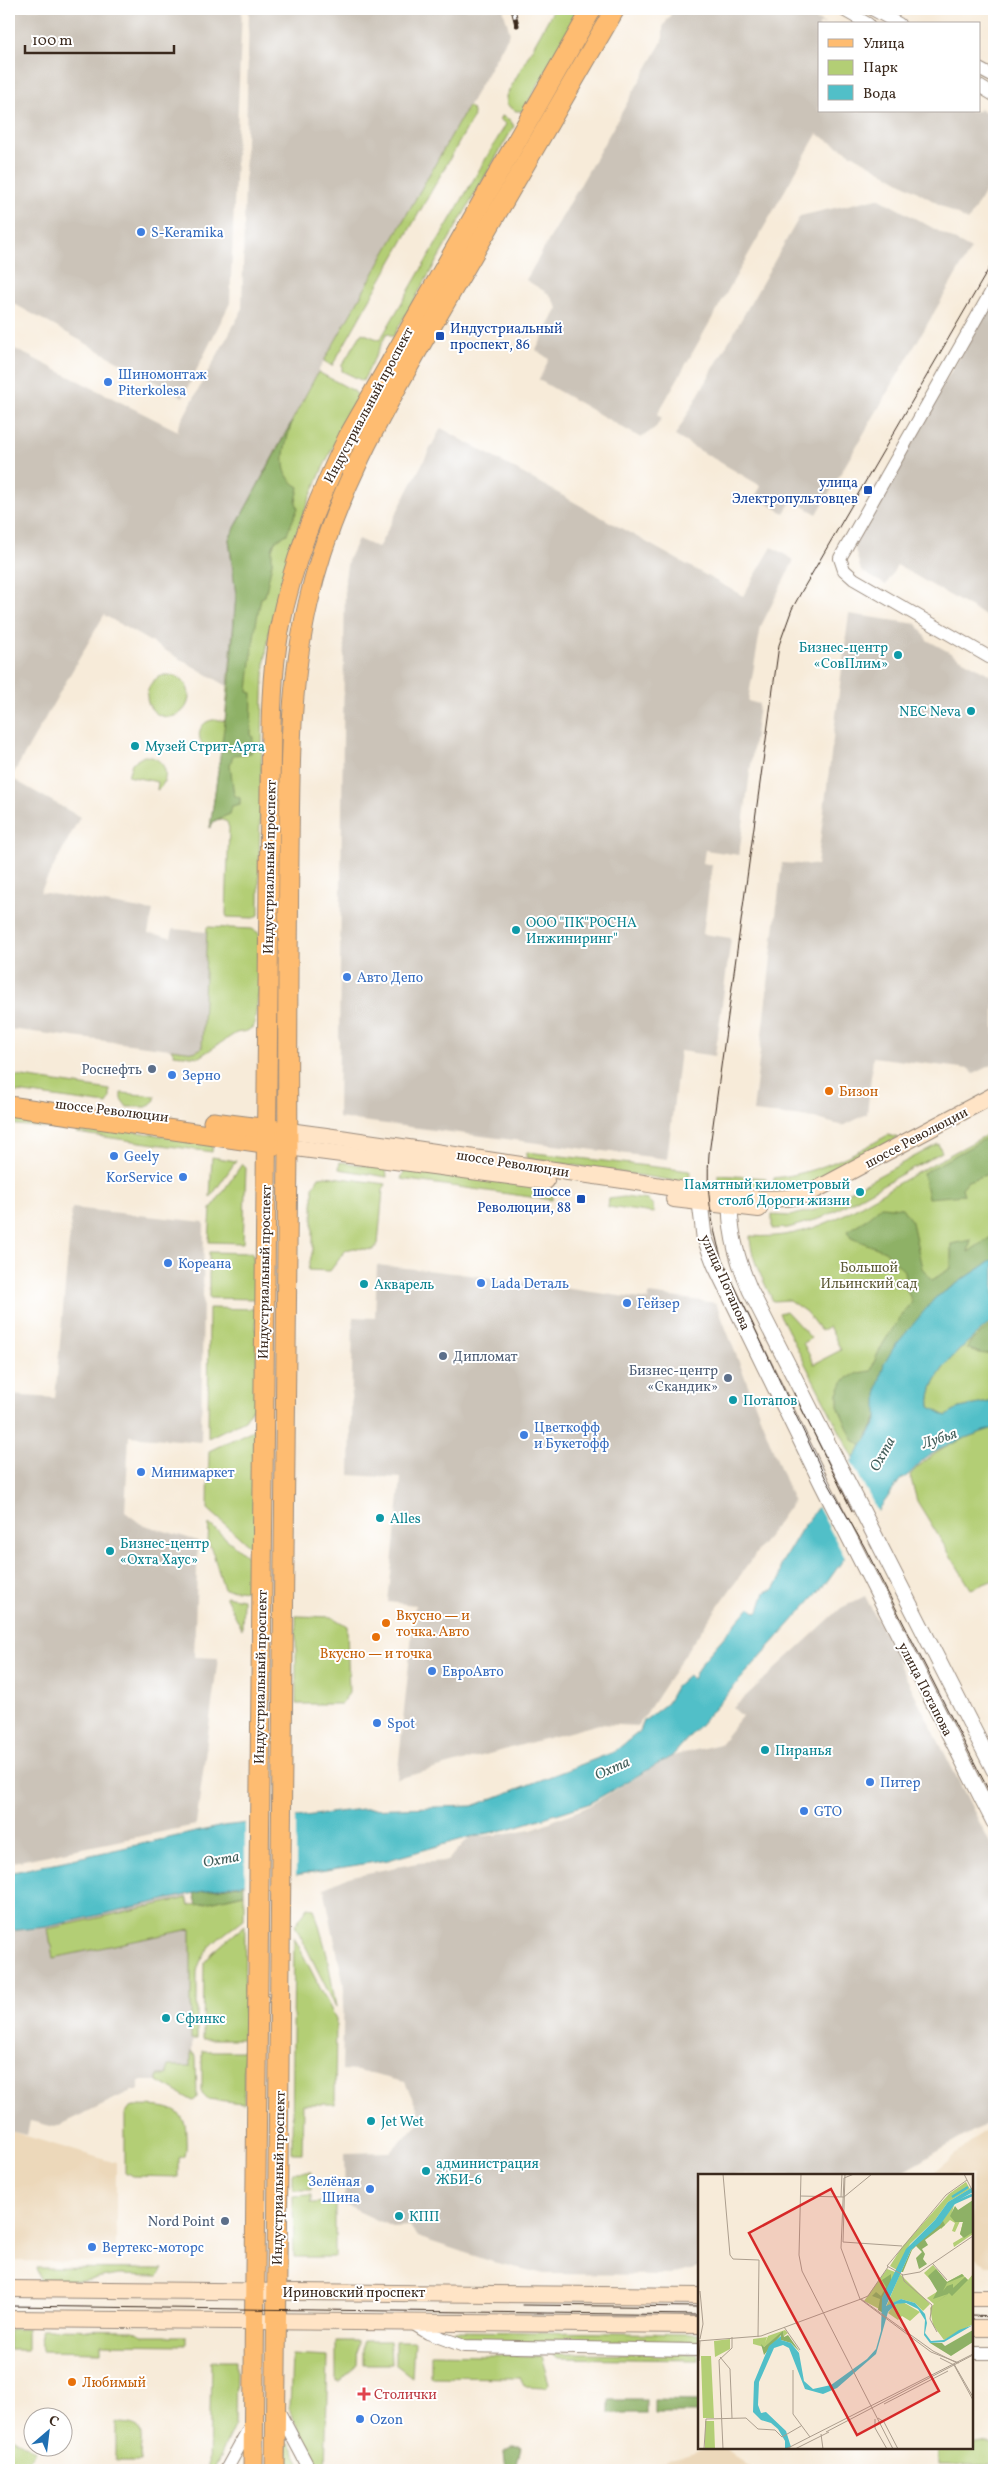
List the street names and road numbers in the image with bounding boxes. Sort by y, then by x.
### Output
street label: Индустриальный проспект [320,324,419,487]
street label: Индустриальный проспект [259,780,282,954]
street label: шоссе Революции [54,1095,170,1128]
street label: шоссе Революции [862,1103,972,1173]
street label: шоссе Революции [455,1146,571,1183]
street label: Индустриальный проспект [254,1185,277,1359]
street label: улица Потапова [695,1232,754,1334]
street label: Индустриальный проспект [250,1590,273,1764]
street label: улица Потапова [893,1639,957,1740]
street label: Индустриальный проспект [268,2091,291,2265]
street label: Ириновский проспект [283,2284,425,2303]

